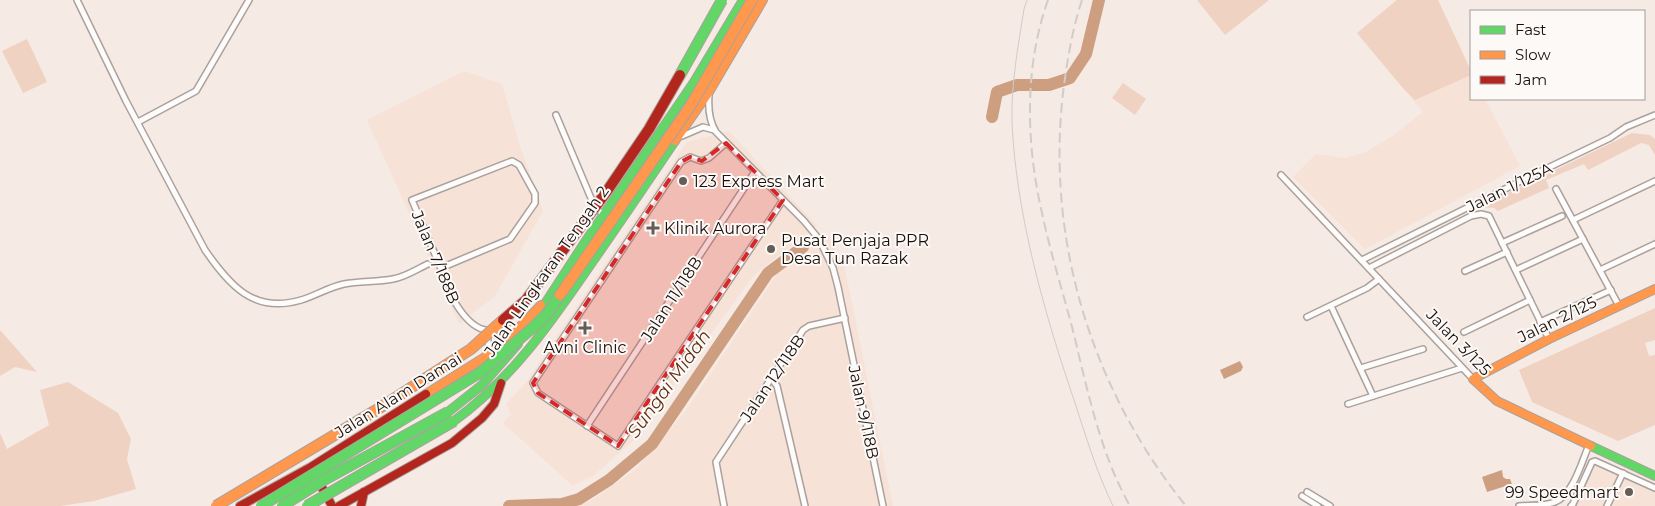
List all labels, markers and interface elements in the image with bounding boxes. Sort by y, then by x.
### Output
legend [1470,10,1645,100]
text: Fast [1515,20,1546,39]
text: Slow [1515,45,1551,64]
text: Jam [1514,70,1547,89]
street label: Jalan 1/125A [1462,158,1556,217]
place label: 123 Express Mart [693,172,825,191]
marker: 123 Express Mart [677,175,689,187]
street label: Jalan Lingkaran Tengah 2 [480,182,613,361]
street label: Jalan 7/188B [407,207,464,306]
place label: Klinik Aurora [664,219,766,238]
marker: Klinik Aurora [646,221,660,235]
place label: Pusat Penjaja PPR Desa Tun Razak [781,231,929,268]
marker: Pusat Penjaja PPR Desa Tun Razak [765,243,777,255]
street label: Jalan 11/118B [636,253,706,346]
street label: Jalan 2/125 [1514,292,1600,347]
street label: Jalan 3/125 [1422,304,1495,380]
marker: Avni Clinic [578,321,592,335]
water label: Sungai Midah [622,326,716,442]
street label: Jalan 12/118B [736,331,809,426]
place label: Avni Clinic [543,338,627,357]
street label: Jalan Alam Damai [330,349,465,443]
street label: Jalan 9/118B [844,363,883,461]
place label: 99 Speedmart [1505,483,1619,502]
marker: 99 Speedmart [1623,486,1635,498]

